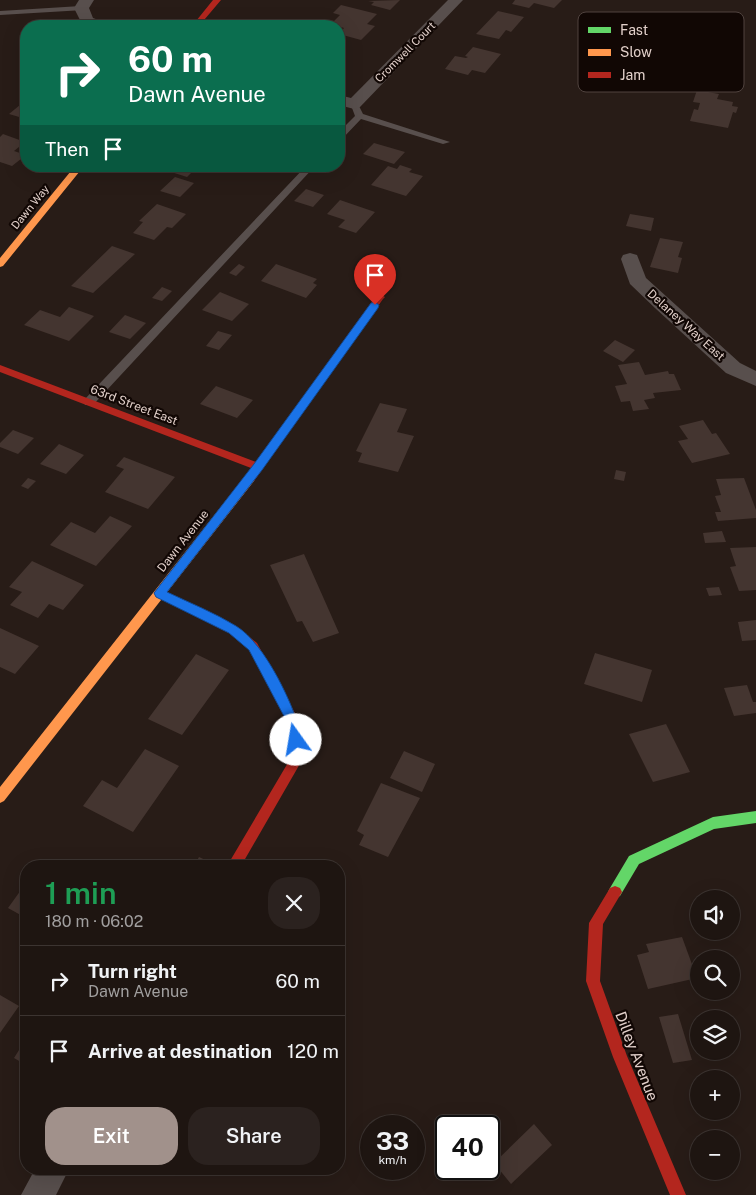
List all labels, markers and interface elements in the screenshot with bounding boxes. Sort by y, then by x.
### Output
legend [578,12,744,92]
street label: Cromwell Court [373,20,437,84]
text: Fast [620,22,648,38]
text: 60 m [128,39,213,80]
icon: right [45,40,110,105]
text: Slow [620,44,652,60]
text: Jam [620,67,645,83]
text: Dawn Avenue [128,81,266,107]
icon: arrive [99,135,127,163]
text: Then [45,138,89,160]
street label: Dawn Way [9,183,51,231]
pin [354,254,396,305]
icon: arrive [361,261,389,289]
street label: Delaney Way East [644,287,728,364]
street label: 63rd Street East [88,382,180,428]
street label: Dawn Avenue [154,507,212,575]
position arrow [269,713,321,765]
text: 1 min [45,875,116,911]
button: close [268,877,320,929]
map controls [690,890,740,1180]
button: sound [690,890,740,940]
text: 180 m · 06:02 [45,912,143,931]
button: search [690,950,740,1000]
text: Turn right [88,960,177,982]
icon: right [45,967,73,995]
text: 60 m [276,970,320,992]
text: Dawn Avenue [88,982,188,1001]
street label: Dilley Avenue [612,1009,662,1103]
button: layers [690,1010,740,1060]
icon: arrive [45,1037,73,1065]
text: Arrive at destination [88,1040,272,1062]
text: 120 m [287,1040,339,1062]
button: + [690,1070,740,1120]
button: Exit [45,1107,178,1165]
button: Share [188,1107,320,1165]
speed limit sign: 40 [435,1115,500,1180]
text: 33 [376,1126,409,1156]
button: − [690,1130,740,1180]
text: km/h [378,1153,407,1167]

